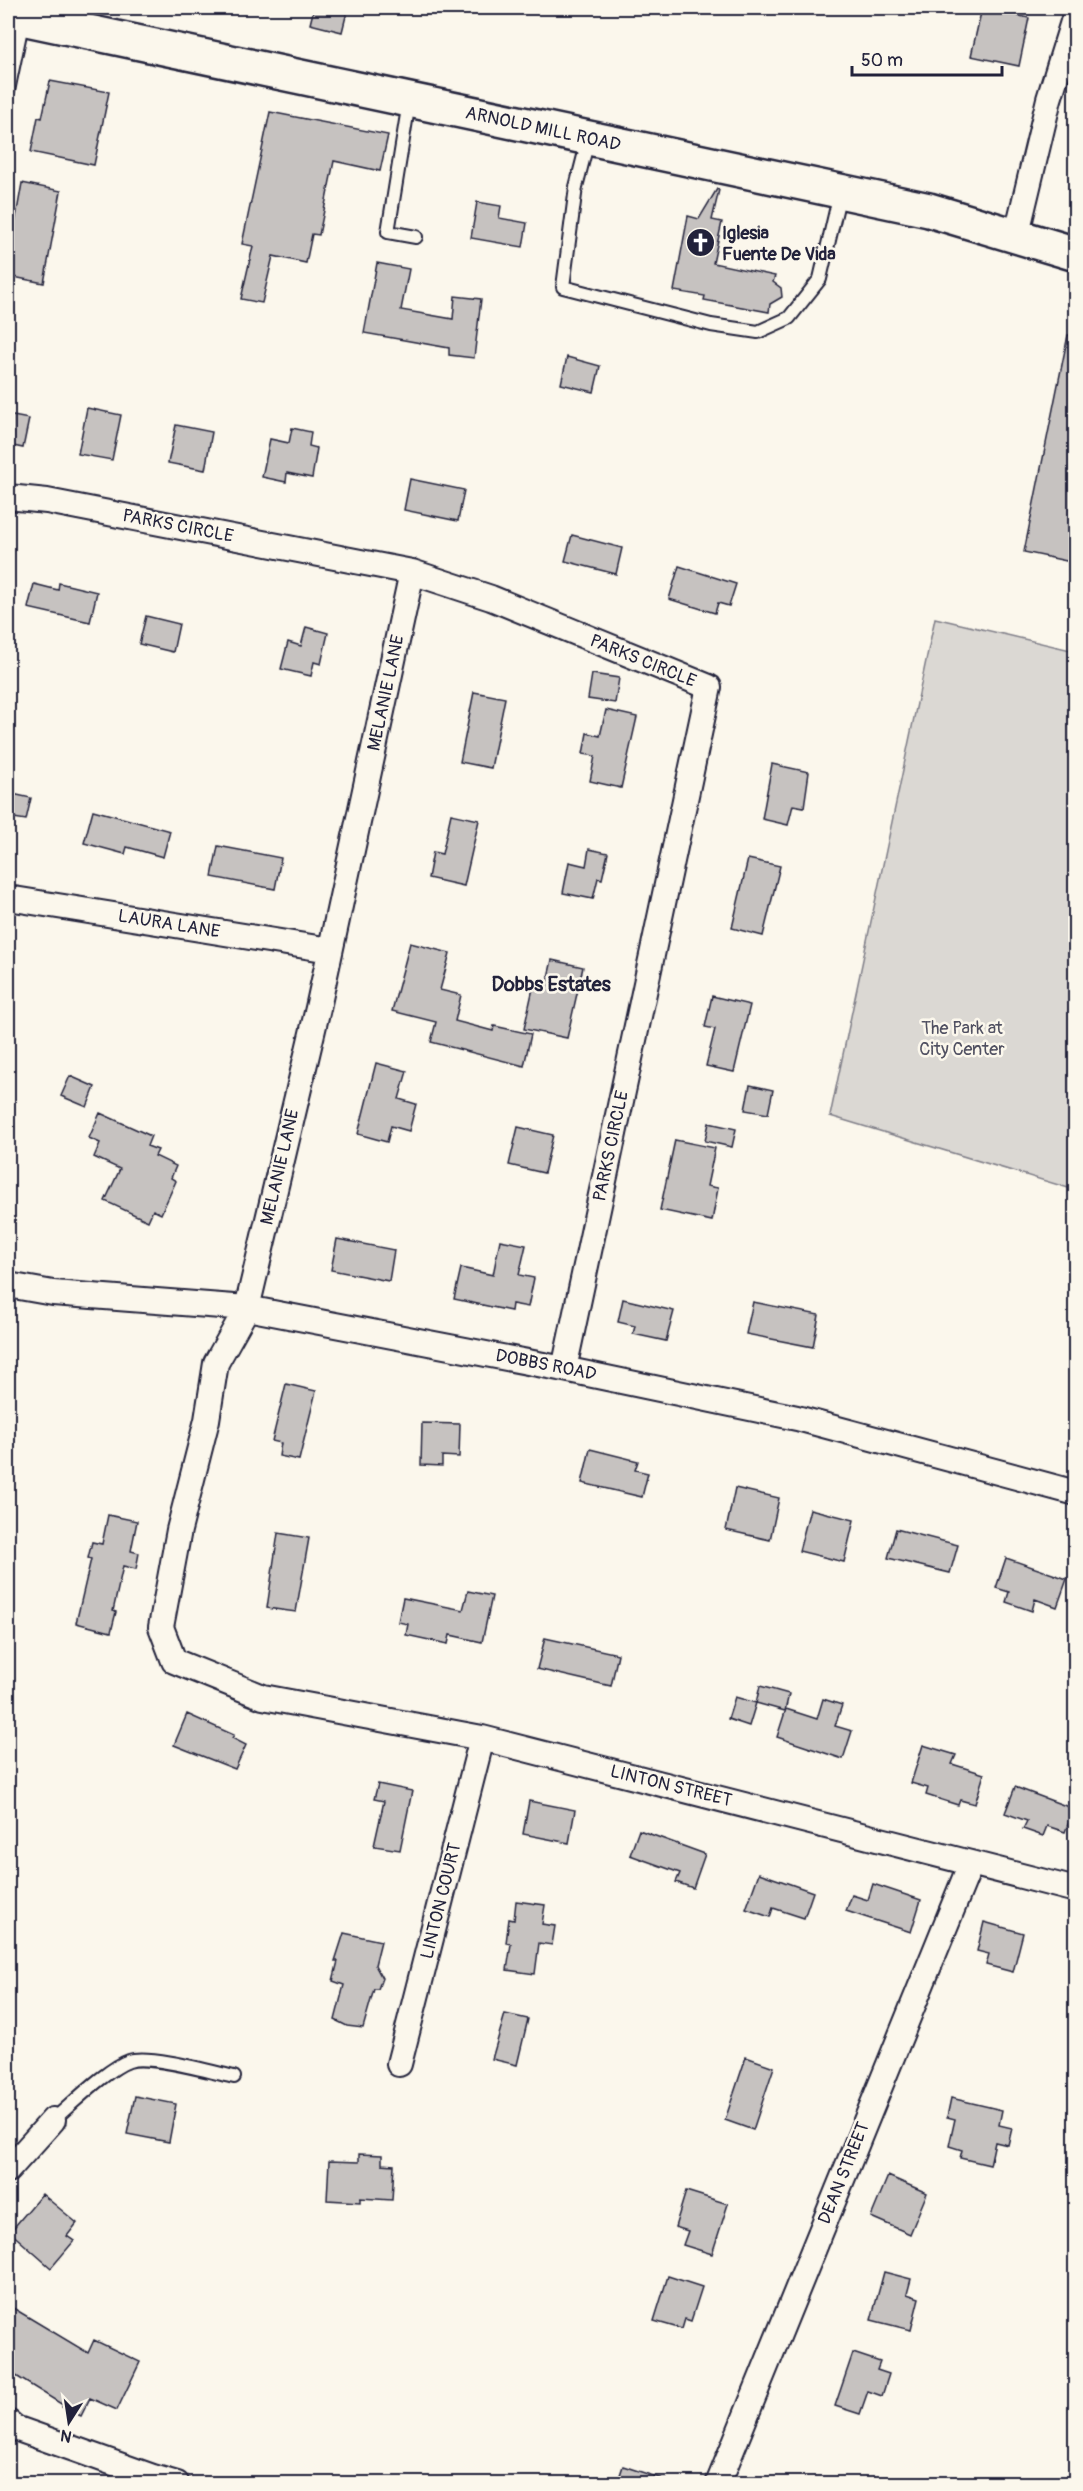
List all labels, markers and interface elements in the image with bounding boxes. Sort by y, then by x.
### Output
scale bar [852,39,1002,77]
text: 50 m [861,49,903,72]
street label: ARNOLD MILL ROAD [463,101,623,157]
place label: Iglesia Fuente De Vida [722,222,836,266]
church icon: Iglesia Fuente De Vida [685,227,717,259]
street label: PARKS CIRCLE [121,504,235,548]
street label: PARKS CIRCLE [587,629,699,693]
street label: MELANIE LANE [362,633,410,753]
street label: LAURA LANE [116,905,222,943]
district label: Dobbs Estates [491,972,611,997]
park label: The Park at City Center [919,1017,1005,1061]
street label: PARKS CIRCLE [588,1089,634,1203]
street label: MELANIE LANE [256,1107,304,1227]
street label: DOBBS ROAD [494,1344,598,1386]
street label: LINTON STREET [608,1760,734,1812]
street label: LINTON COURT [415,1840,467,1962]
street label: DEAN STREET [813,2119,875,2227]
north arrow [39,2392,99,2452]
text: N [59,2425,73,2447]

